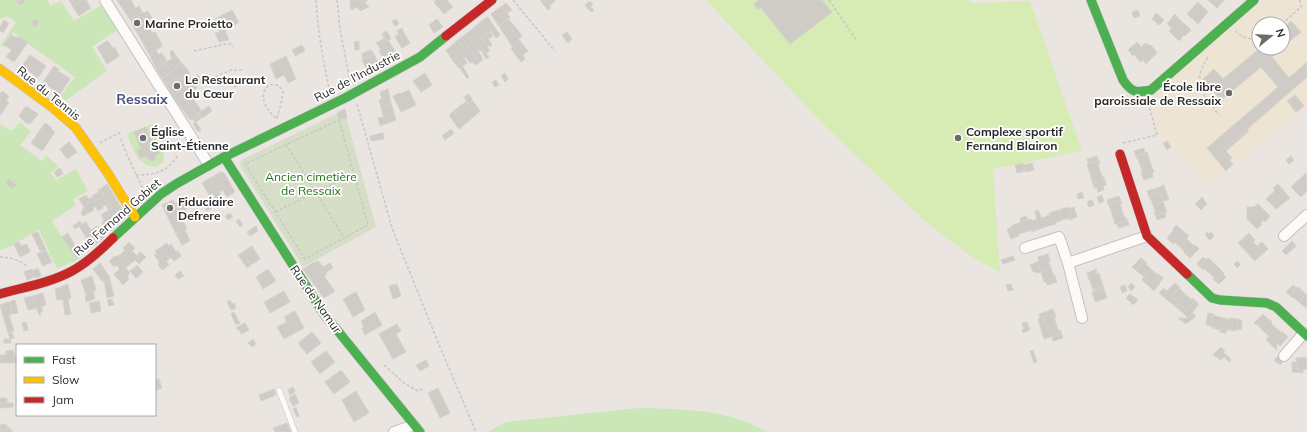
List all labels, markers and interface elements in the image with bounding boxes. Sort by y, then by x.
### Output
place label: Marine Proietto [145,16,233,31]
north arrow [1251,16,1291,56]
marker: Marine Proietto [132,18,142,28]
text: N [1273,27,1288,39]
street label: Rue de l'Industrie [311,47,403,105]
street label: Rue du Tennis [14,63,84,123]
place label: Le Restaurant du Cœur [185,72,266,101]
place label: École libre paroissiale de Ressaix [1094,79,1221,108]
marker: Le Restaurant du Cœur [172,81,182,91]
marker: École libre paroissiale de Ressaix [1224,88,1234,98]
district label: Ressaix [116,90,168,108]
place label: Église Saint-Étienne [151,124,229,153]
place label: Complexe sportif Fernand Blairon [966,124,1063,153]
marker: Église Saint-Étienne [138,133,148,143]
marker: Complexe sportif Fernand Blairon [953,133,963,143]
park label: Ancien cimetière de Ressaix [265,169,357,198]
street label: Rue Fernand Gobiet [70,175,164,259]
place label: Fiduciaire Defrere [178,194,234,223]
marker: Fiduciaire Defrere [165,203,175,213]
street label: Rue de Namur [287,262,345,336]
legend [16,344,156,416]
text: Fast [52,352,76,367]
text: Slow [52,372,80,387]
text: Jam [52,392,74,407]

